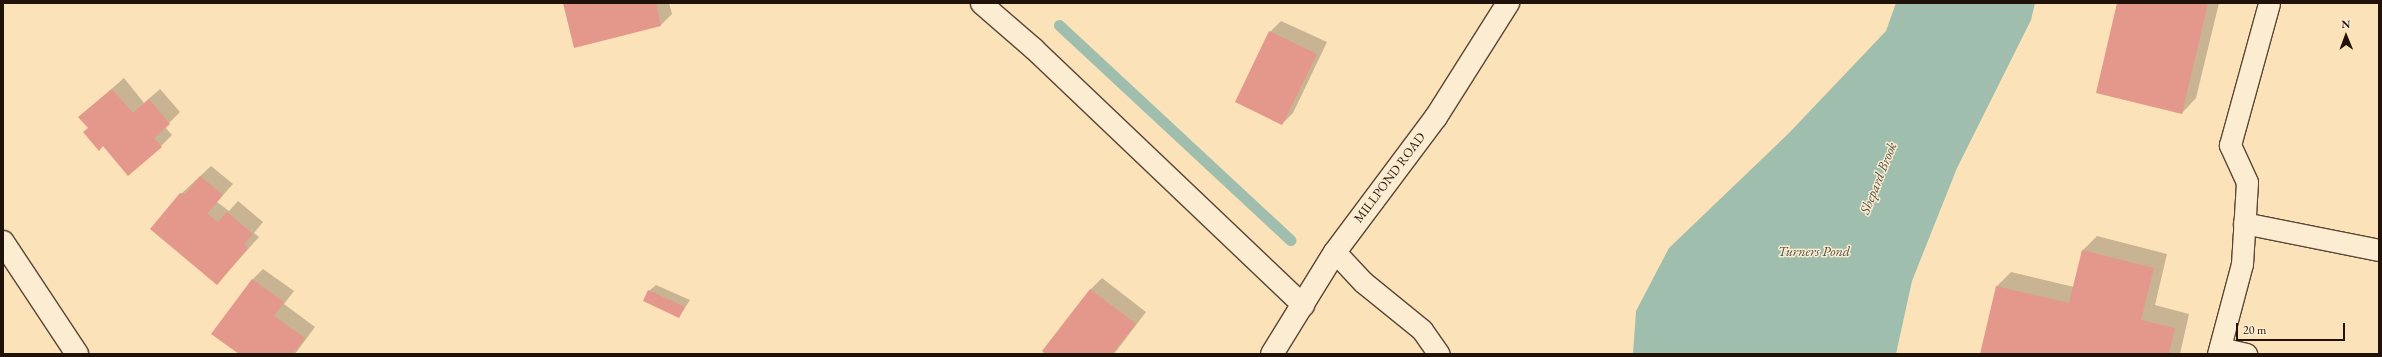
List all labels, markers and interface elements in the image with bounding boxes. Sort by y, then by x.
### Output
north arrow [2326,16,2366,56]
text: N [2341,17,2350,31]
street label: MILLPOND ROAD [1351,130,1429,226]
water label: Shepard Brook [1856,140,1900,216]
water label: Turners Pond [1778,243,1850,259]
scale bar [2238,315,2347,341]
text: 20 m [2243,322,2266,338]

